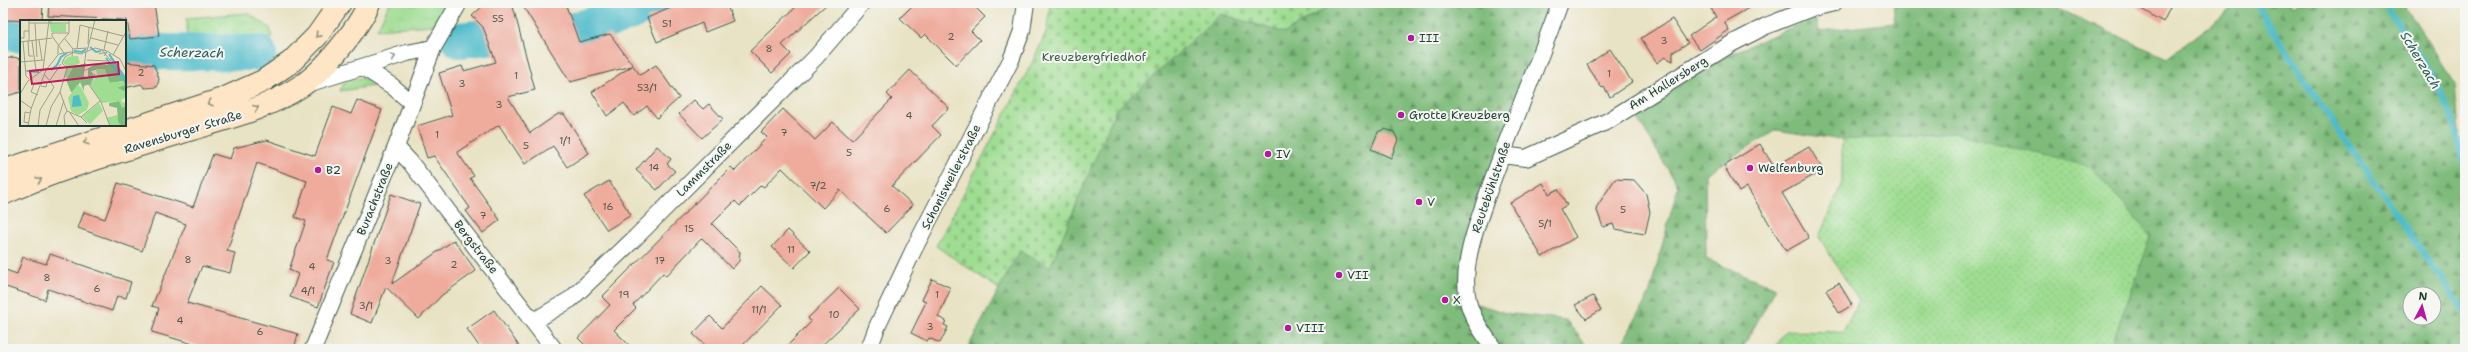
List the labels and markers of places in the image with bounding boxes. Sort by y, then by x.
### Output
place label: III [1419,30,1440,46]
marker: III [1406,33,1416,43]
place label: Grotte Kreuzberg [1409,107,1510,123]
marker: Grotte Kreuzberg [1396,110,1406,120]
place label: IV [1276,146,1291,162]
marker: IV [1263,149,1273,159]
place label: Welfenburg [1758,160,1824,176]
place label: B2 [326,162,341,178]
marker: Welfenburg [1745,163,1755,173]
marker: B2 [313,165,323,175]
place label: V [1427,194,1435,210]
marker: V [1414,197,1424,207]
place label: VII [1347,267,1369,283]
marker: VII [1334,270,1344,280]
place label: X [1453,292,1461,308]
marker: X [1440,295,1450,305]
place label: VIII [1296,320,1325,336]
marker: VIII [1283,323,1293,333]

